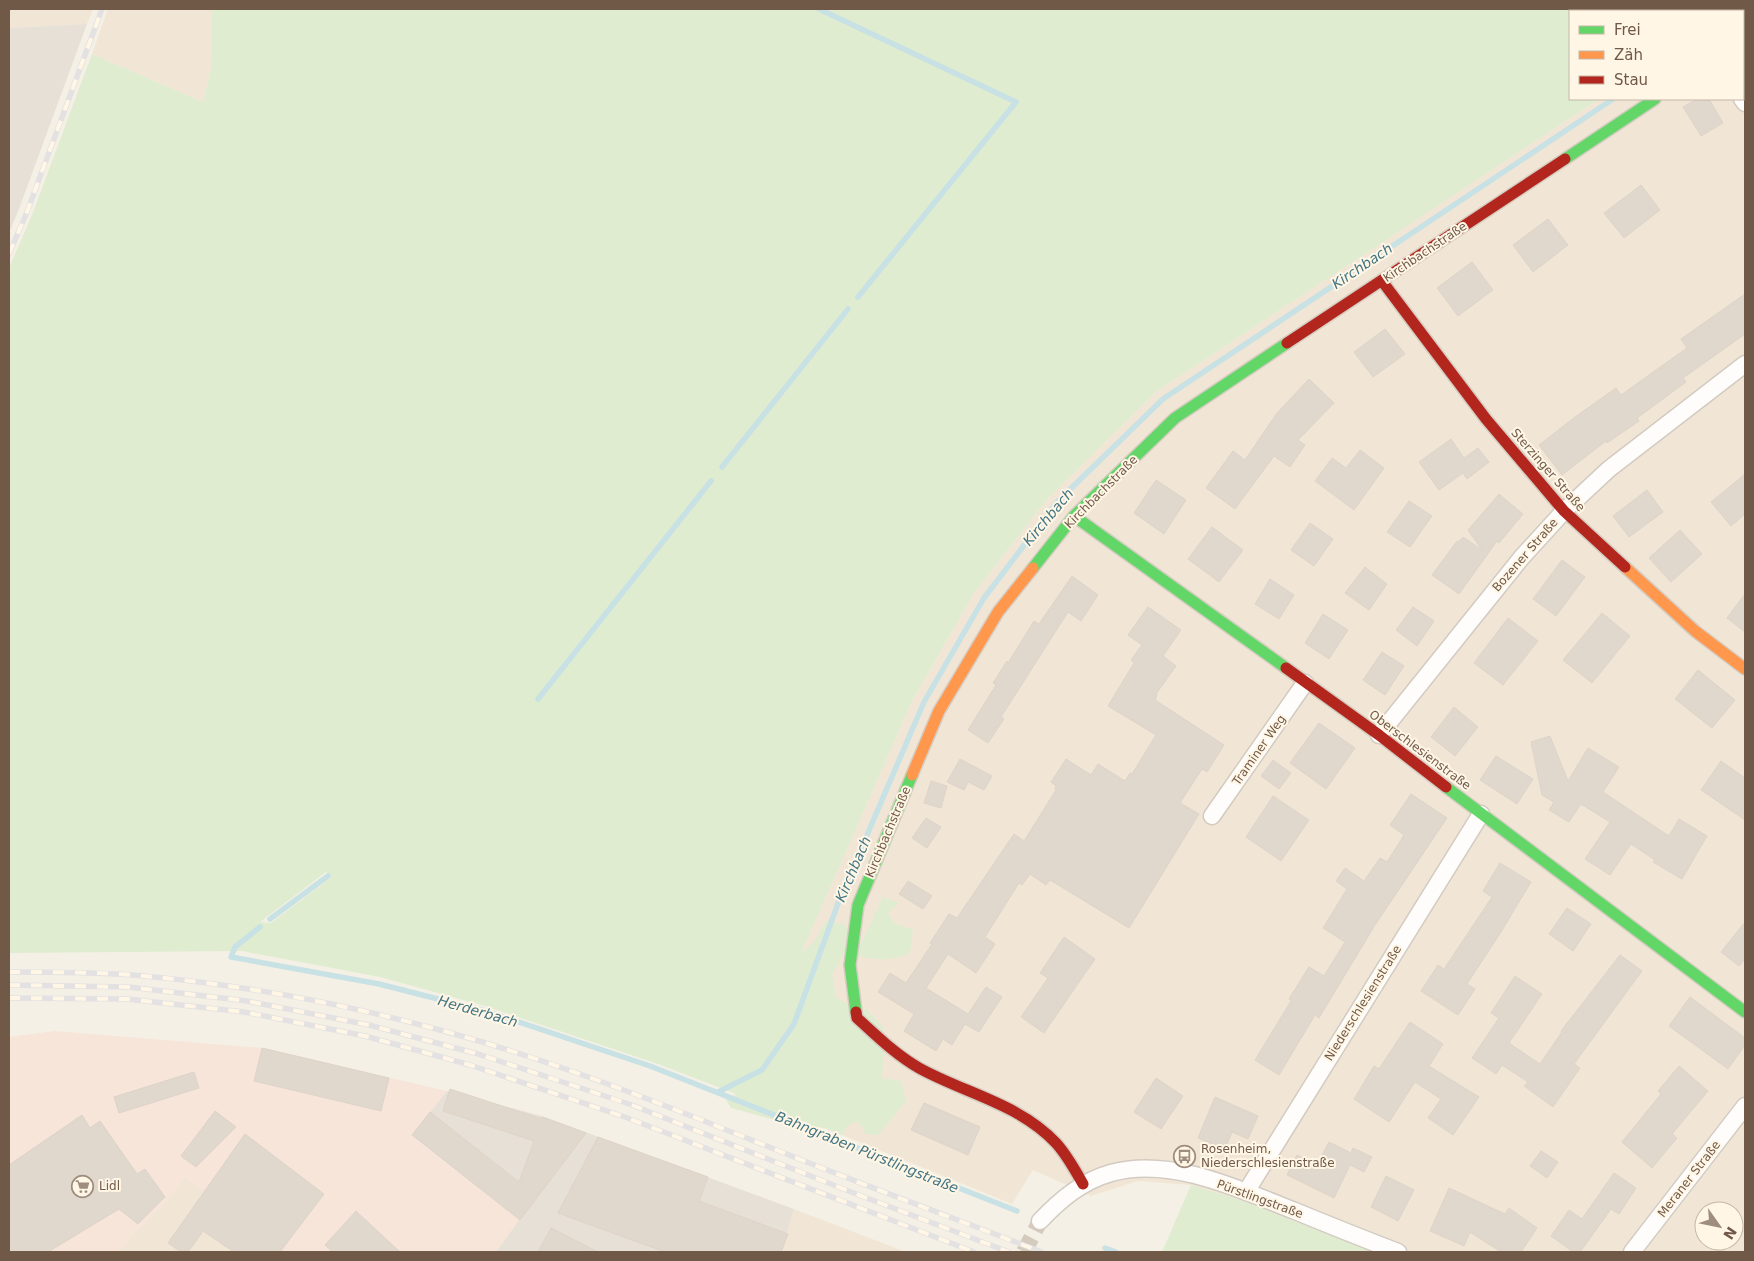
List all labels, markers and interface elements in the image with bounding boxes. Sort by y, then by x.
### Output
legend [1569,10,1744,100]
text: Frei [1614,21,1641,39]
text: Zäh [1614,46,1643,64]
text: Stau [1614,71,1648,89]
street label: Kirchbachstraße [1381,219,1469,285]
water label: Kirchbach [1329,240,1395,292]
street label: Sterzinger Straße [1508,426,1588,514]
street label: Kirchbachstraße [1062,453,1140,531]
water label: Kirchbach [1020,485,1076,549]
street label: Bozener Straße [1489,515,1561,595]
street label: Oberschlesienstraße [1367,707,1473,793]
street label: Traminer Weg [1229,712,1288,789]
street label: Kirchbachstraße [863,784,913,880]
water label: Kirchbach [832,834,874,904]
street label: Niederschlesienstraße [1322,943,1404,1063]
water label: Herderbach [436,992,520,1030]
water label: Bahngraben Pürstlingstraße [773,1108,961,1196]
street label: Meraner Straße [1655,1138,1723,1220]
place label: Rosenheim, Niederschlesienstraße [1201,1142,1335,1170]
bus stop icon: Rosenheim, Niederschlesienstraße [1173,1144,1197,1168]
supermarket icon: Lidl [71,1174,95,1198]
street label: Pürstlingstraße [1215,1177,1305,1221]
place label: Lidl [99,1179,120,1193]
north arrow [1694,1201,1744,1251]
text: N [1720,1224,1740,1242]

